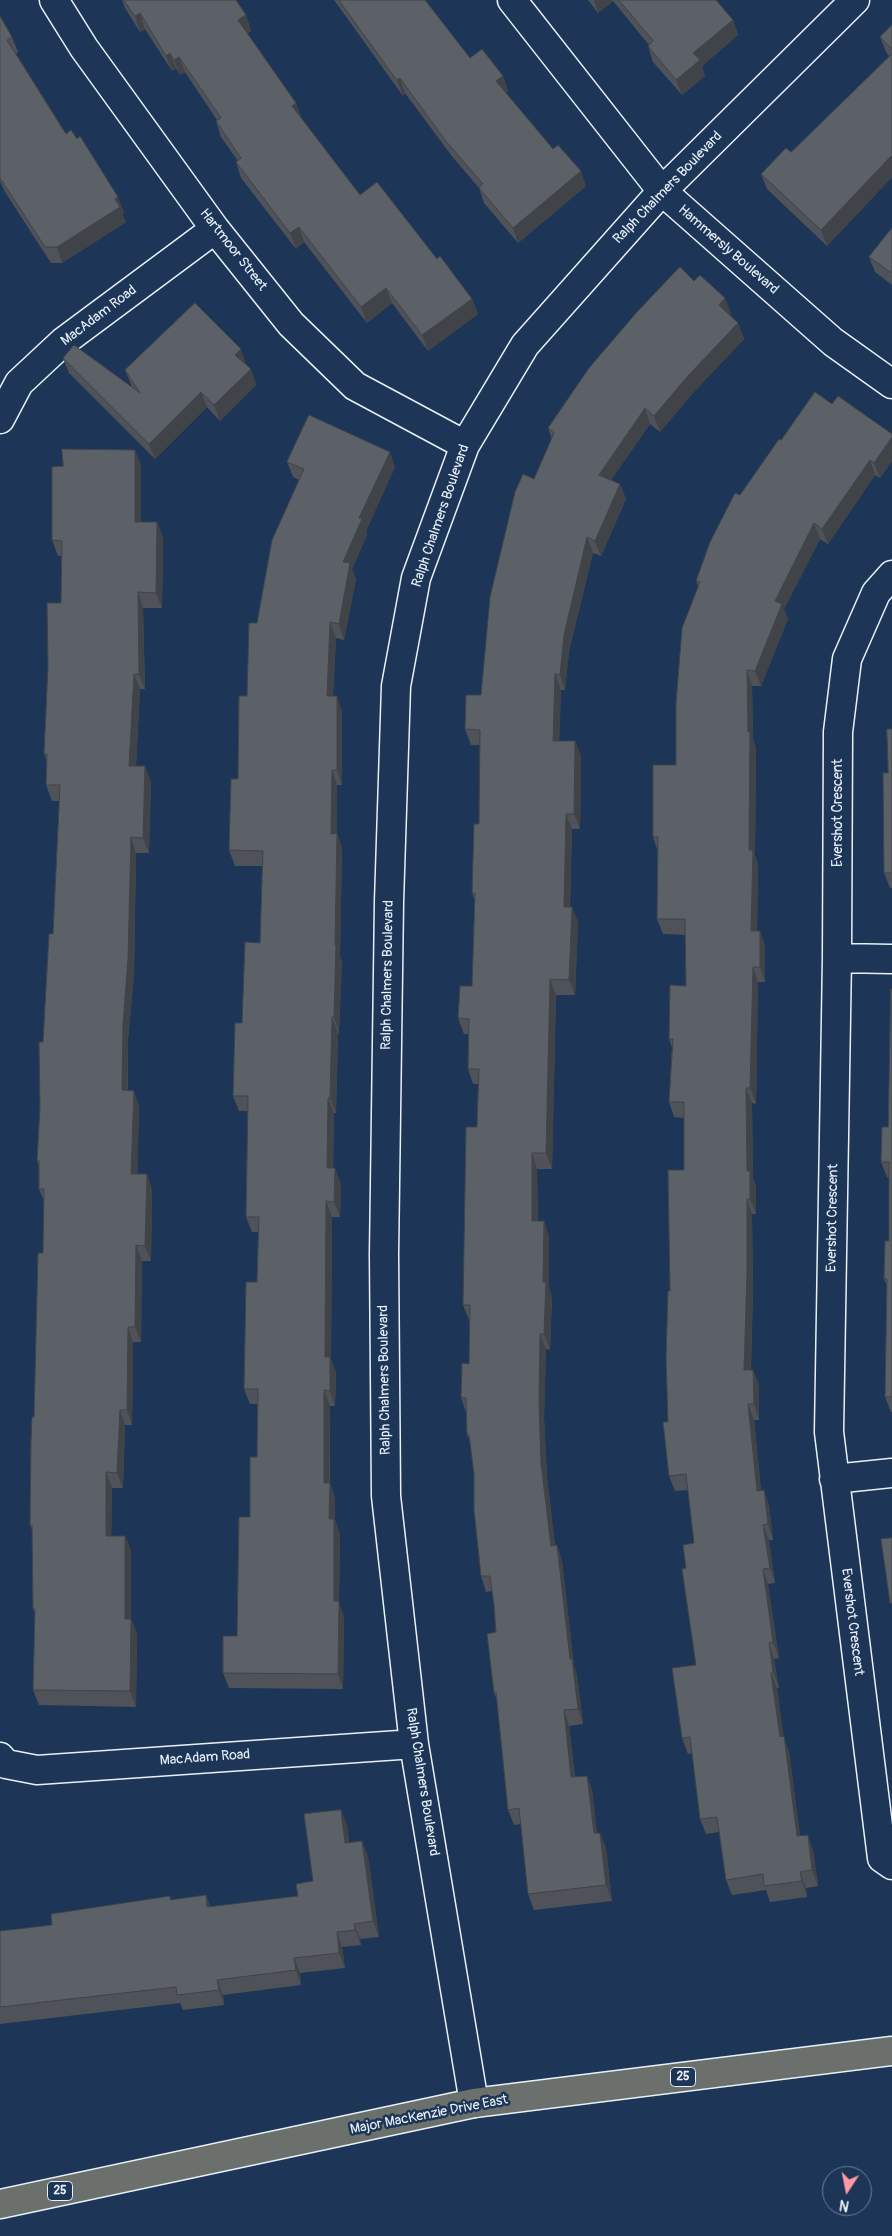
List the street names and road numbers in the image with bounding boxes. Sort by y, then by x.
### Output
street label: Ralph Chalmers Boulevard [610,128,726,248]
street label: Hammersly Boulevard [674,202,782,298]
street label: Hartmoor Street [196,206,270,294]
street label: MacAdam Road [58,282,140,350]
street label: Ralph Chalmers Boulevard [409,442,473,590]
street label: Evershot Crescent [830,759,846,867]
street label: Ralph Chalmers Boulevard [378,900,398,1050]
street label: Evershot Crescent [824,1164,842,1272]
street label: Ralph Chalmers Boulevard [375,1305,395,1455]
street label: Evershot Crescent [837,1567,867,1677]
street label: Ralph Chalmers Boulevard [402,1707,442,1857]
street label: MacAdam Road [159,1746,251,1770]
road number: 25 [670,2068,696,2086]
street label: Major MacKenzie Drive East [349,2091,509,2139]
road number: 25 [48,2182,72,2200]

